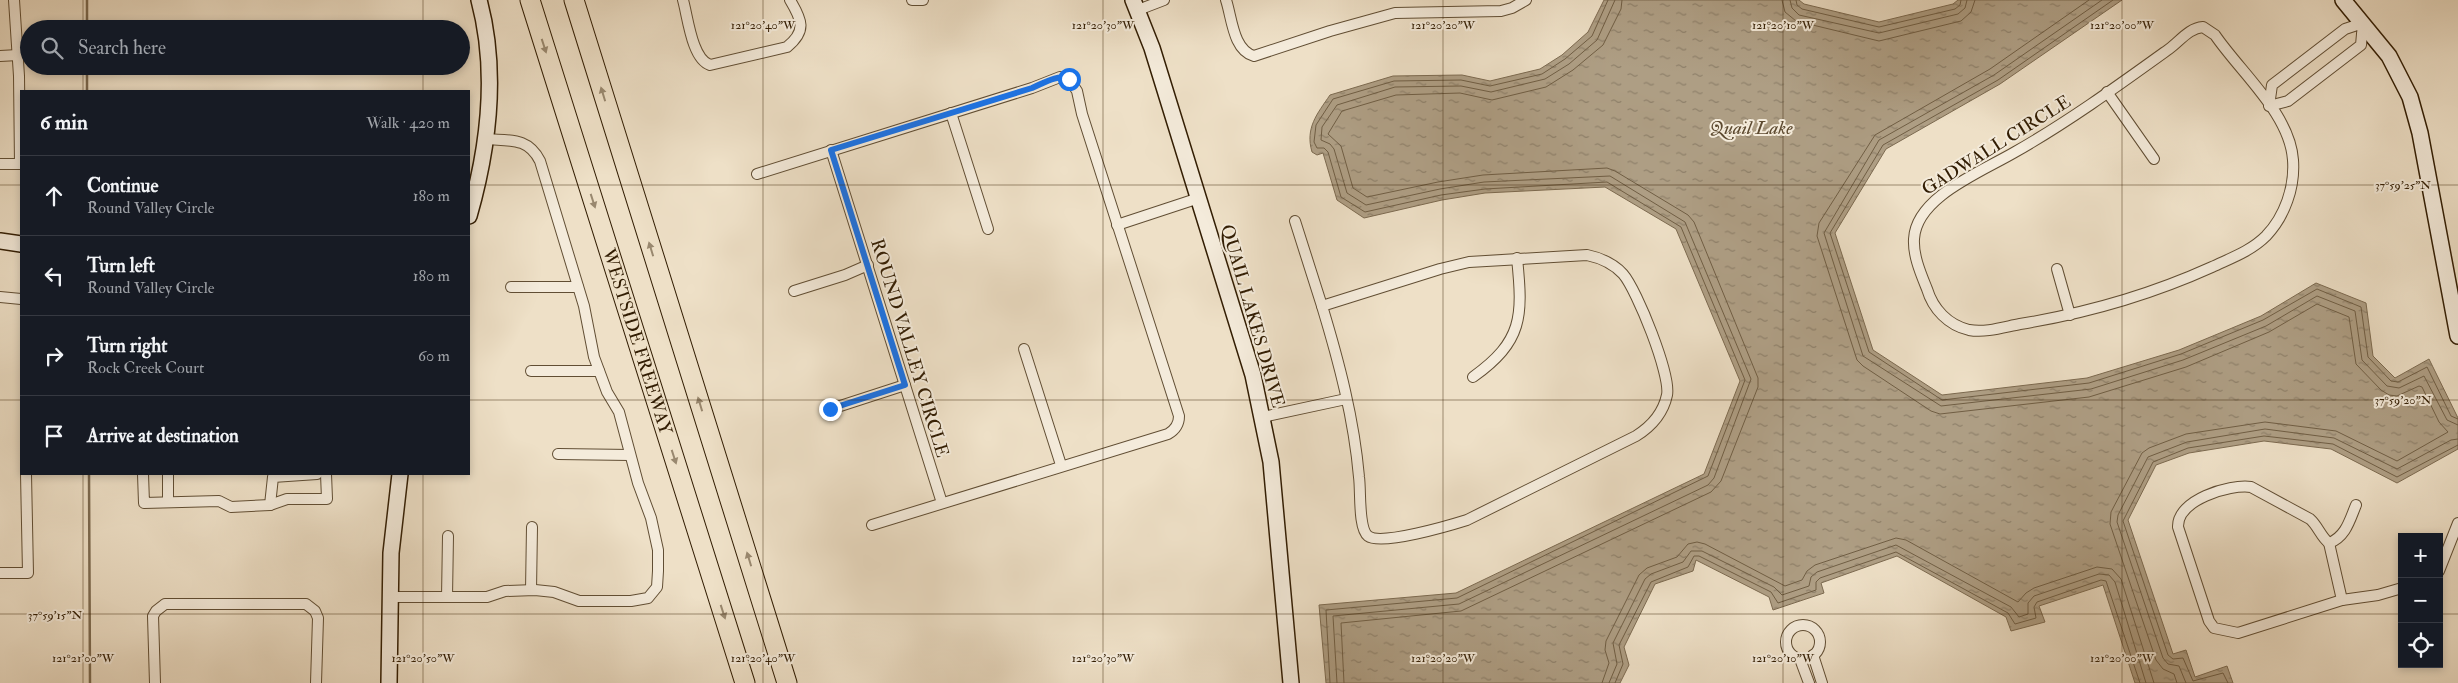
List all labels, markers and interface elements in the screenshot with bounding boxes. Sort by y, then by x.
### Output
text: 121°20'40"W [731,18,796,33]
text: 121°20'30"W [1072,18,1135,33]
text: 121°20'20"W [1411,18,1476,33]
text: 121°20'10"W [1752,18,1815,33]
text: 121°20'00"W [2090,18,2155,33]
search box [20,20,470,75]
icon: search [38,34,66,62]
text: Search here [78,36,166,60]
one-way arrow [541,39,549,54]
route start [1058,68,1081,91]
one-way arrow [599,86,607,101]
street label: GADWALL CIRCLE [1917,90,2075,201]
text: 6 min [40,109,88,136]
text: Walk · 420 m [366,113,450,133]
water label: Quail Lake [1709,116,1793,140]
text: Continue [87,174,158,198]
text: 37°59'25"N [2375,178,2431,193]
icon: ahead [40,182,68,210]
text: 180 m [413,186,450,206]
one-way arrow [590,194,598,209]
text: Round Valley Circle [87,198,214,218]
street label: QUAIL LAKES DRIVE [1215,222,1290,410]
street label: ROUND VALLEY CIRCLE [865,236,954,460]
one-way arrow [647,241,655,256]
street label: WESTSIDE FREEWAY [597,245,677,438]
text: Turn left [87,254,155,278]
icon: left [40,262,68,290]
text: 180 m [413,266,450,286]
text: Round Valley Circle [87,278,214,298]
text: Turn right [87,334,167,358]
icon: right [40,342,68,370]
text: 60 m [418,346,450,366]
text: Rock Creek Court [87,358,204,378]
text: 37°59'20"N [2374,393,2432,408]
one-way arrow [696,397,703,412]
route end [819,398,842,421]
icon: arrive [40,422,68,450]
text: Arrive at destination [87,424,239,448]
one-way arrow [670,449,678,464]
map controls [2398,533,2443,668]
button: + [2398,533,2443,578]
one-way arrow [744,552,752,567]
button: − [2398,578,2443,623]
one-way arrow [719,604,727,619]
text: 37°59'15"N [28,608,82,623]
button: locate [2398,623,2443,668]
text: 121°21'00"W [52,651,115,666]
text: 121°20'50"W [392,651,455,666]
text: 121°20'40"W [731,651,796,666]
text: 121°20'30"W [1072,651,1135,666]
text: 121°20'20"W [1411,651,1476,666]
text: 121°20'10"W [1752,651,1815,666]
text: 121°20'00"W [2090,651,2155,666]

